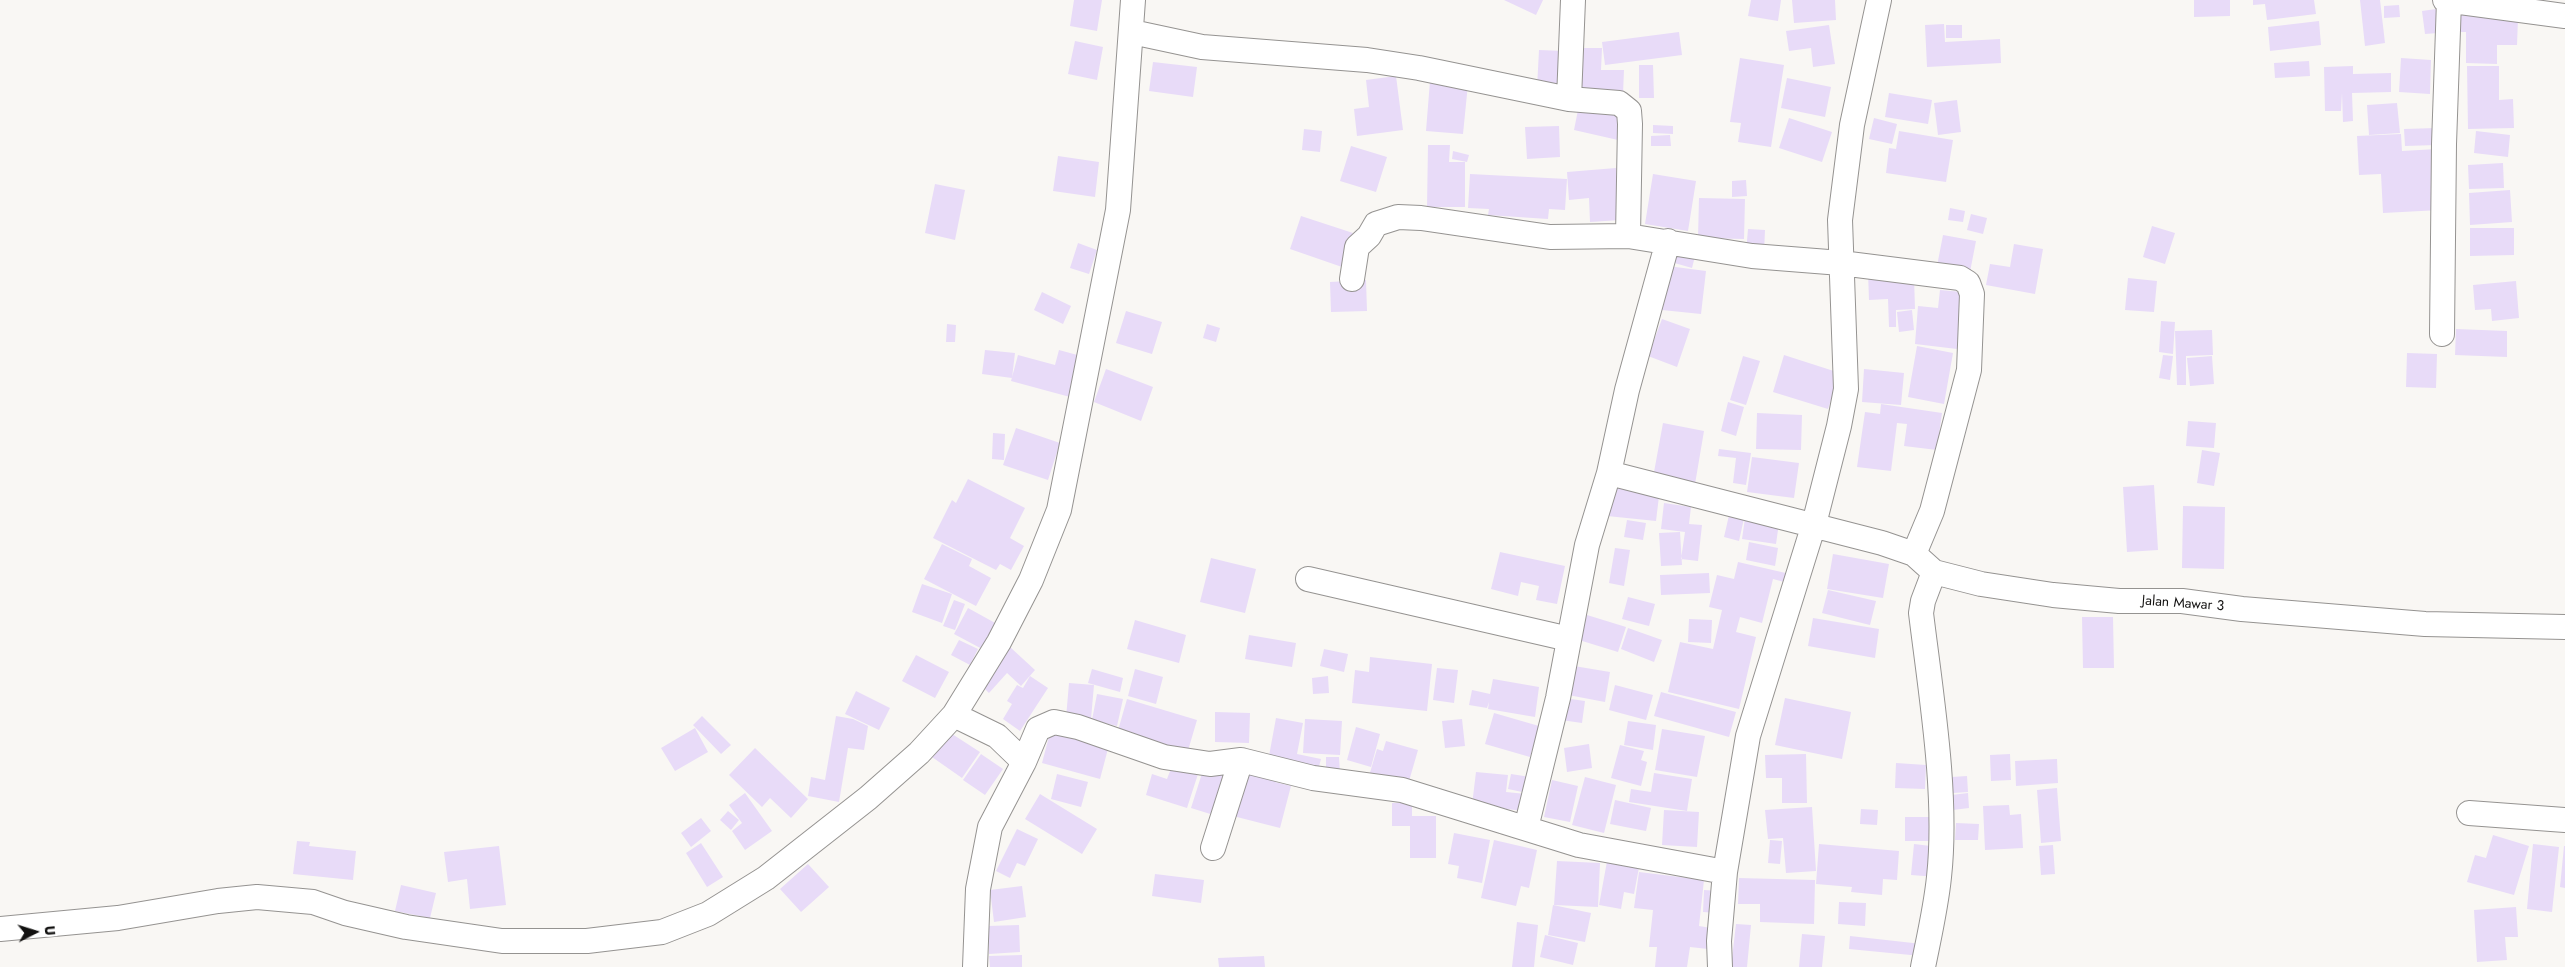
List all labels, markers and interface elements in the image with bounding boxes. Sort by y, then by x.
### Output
street label: Jalan Mawar 3 [2141,593,2225,615]
north arrow [10,907,60,957]
text: U [40,925,60,936]

